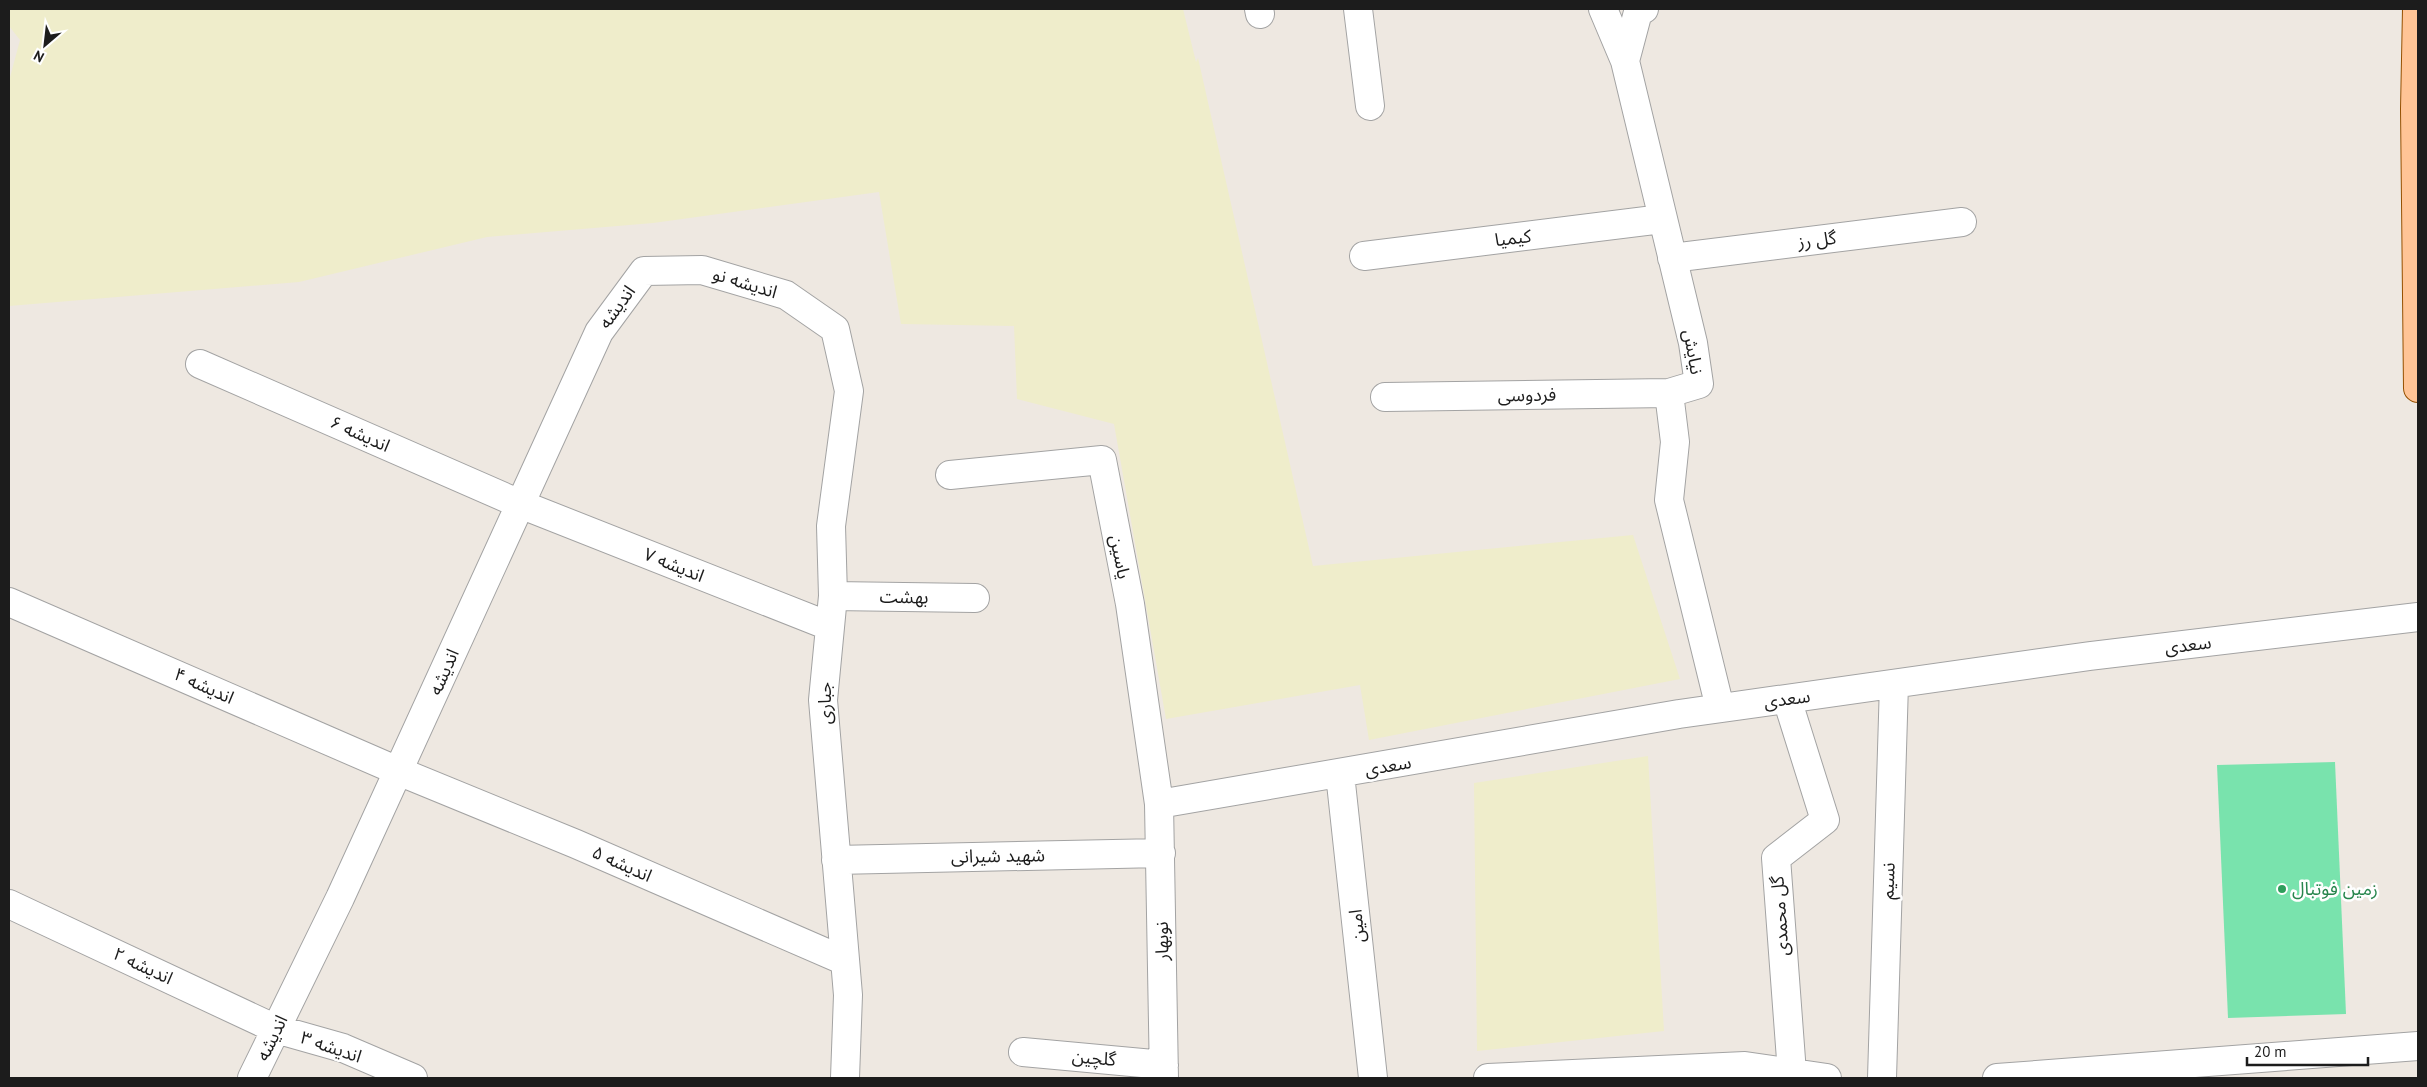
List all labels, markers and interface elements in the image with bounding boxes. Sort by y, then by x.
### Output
north arrow [20,20,70,70]
text: N [31,46,47,67]
street label: کیمیا [1493,224,1533,251]
street label: گل رز [1795,226,1838,253]
street label: اندیشه نو [710,262,780,303]
street label: اندیشه [593,280,640,333]
street label: نیایش [1678,328,1709,376]
street label: فردوسی [1497,382,1557,407]
street label: اندیشه ۶ [327,410,394,457]
street label: یاسین [1105,533,1136,581]
street label: اندیشه ۷ [641,542,708,587]
street label: بهشت [879,585,929,608]
street label: سعدی [2163,630,2213,659]
street label: اندیشه [423,645,464,698]
street label: اندیشه ۴ [171,662,238,709]
street label: جباری [813,682,836,724]
street label: سعدی [1762,684,1812,713]
street label: سعدی [1363,750,1413,781]
street label: اندیشه ۵ [589,840,656,887]
street label: شهید شیرانی [951,843,1045,868]
street label: نسیم [1875,862,1902,900]
street label: گل محمدی [1765,875,1794,957]
place label: زمین فوتبال [2292,877,2378,900]
marker: زمین فوتبال [2276,883,2288,895]
street label: امین [1343,908,1370,944]
street label: نوبهار [1150,921,1173,962]
street label: اندیشه ۲ [110,942,177,989]
street label: اندیشه [251,1011,292,1064]
street label: اندیشه ۳ [298,1025,365,1068]
scale bar [2247,1034,2368,1066]
text: 20 m [2254,1042,2287,1061]
street label: گلچین [1071,1044,1118,1071]

